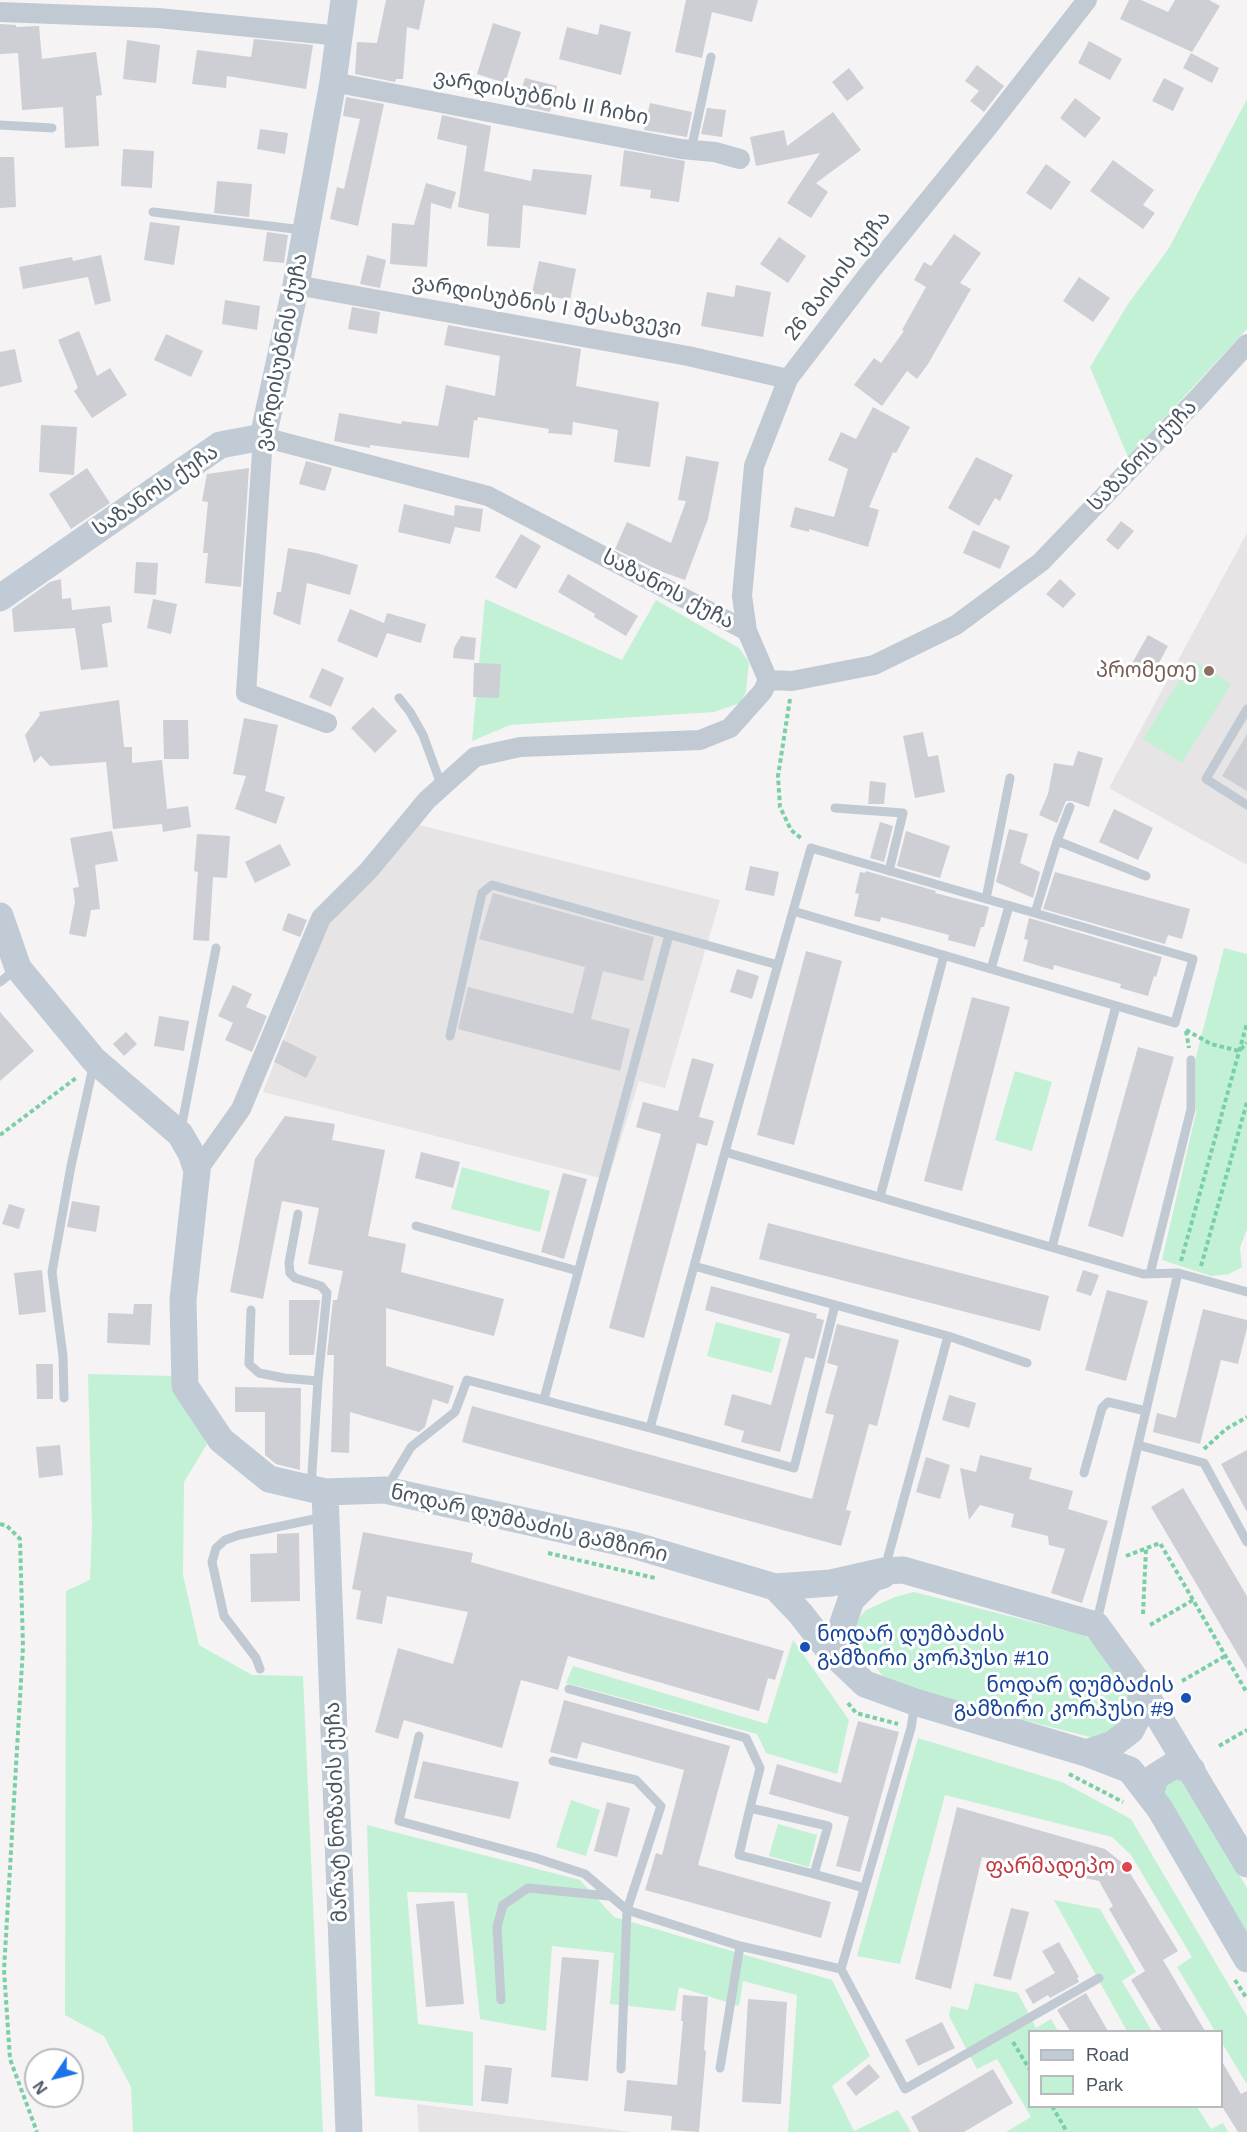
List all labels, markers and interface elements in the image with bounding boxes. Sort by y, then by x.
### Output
street label: ვარდისუბნის II ჩიხი [431,65,651,131]
street label: 26 მაისის ქუჩა [779,206,897,346]
street label: ვარდისუბნის ქუჩა [250,251,314,453]
street label: ვარდისუბნის I შესახვევი [410,270,684,342]
street label: საზანოს ქუჩა [1083,395,1203,517]
street label: საზანოს ქუჩა [89,440,223,542]
street label: საზანოს ქუჩა [598,545,738,635]
place label: პრომეთე [1096,658,1197,684]
marker: პრომეთე [1202,664,1216,678]
street label: ნოდარ დუმბაძის გამზირი [388,1480,670,1568]
place label: ნოდარ დუმბაძის გამზირი კორპუსი #10 [817,1622,1049,1672]
marker: ნოდარ დუმბაძის გამზირი კორპუსი #10 [798,1640,812,1654]
place label: ნოდარ დუმბაძის გამზირი კორპუსი #9 [954,1673,1174,1723]
marker: ნოდარ დუმბაძის გამზირი კორპუსი #9 [1179,1691,1193,1705]
street label: მარატ ნოზაძის ქუჩა [321,1701,353,1923]
place label: ფარმადეპო [985,1854,1115,1880]
marker: ფარმადეპო [1120,1860,1134,1874]
legend [1028,2030,1223,2108]
text: Road [1086,2045,1129,2065]
north arrow [24,2048,84,2108]
text: Park [1086,2075,1123,2095]
text: N [30,2078,51,2097]

